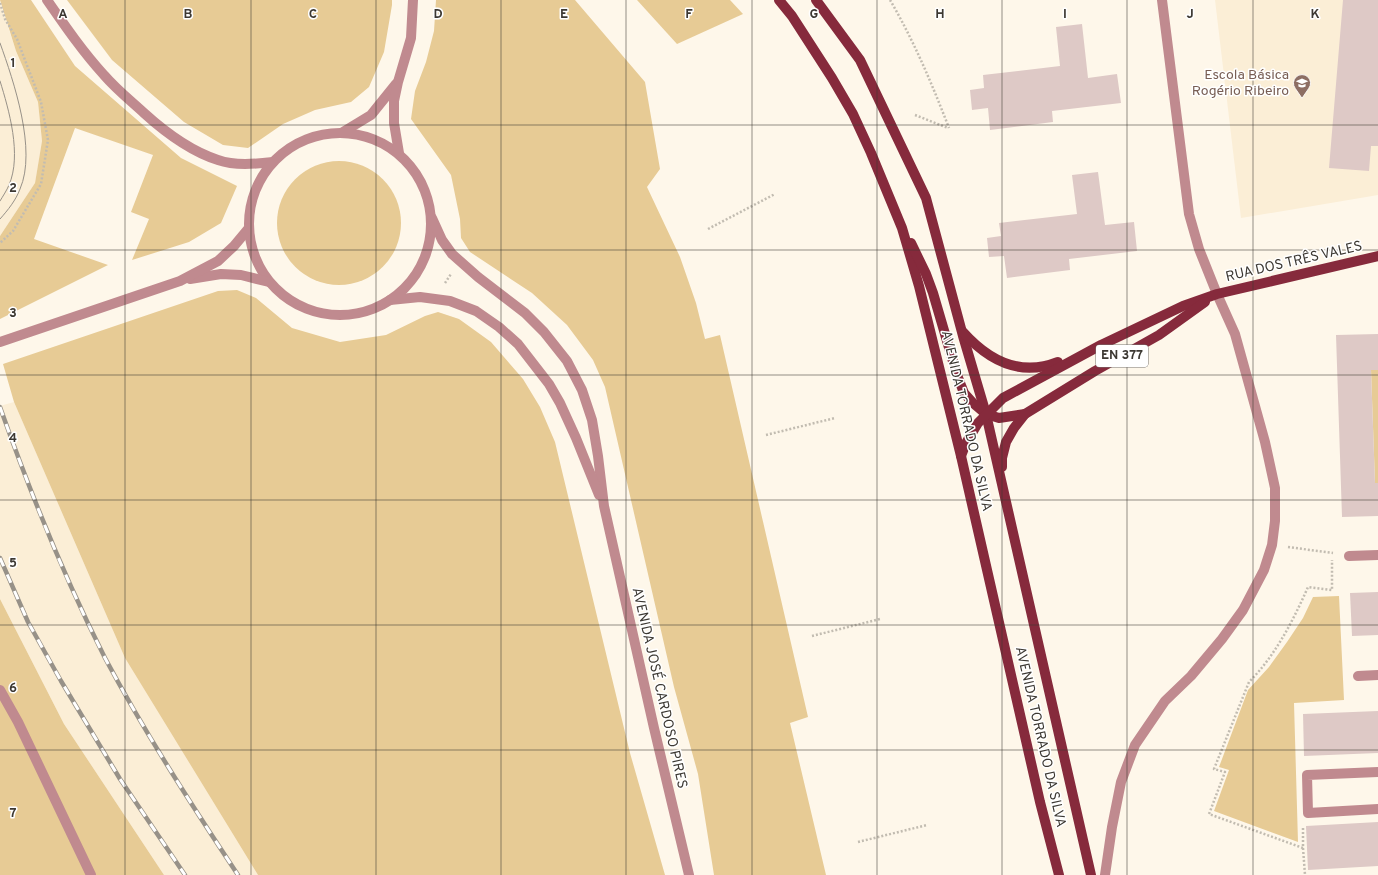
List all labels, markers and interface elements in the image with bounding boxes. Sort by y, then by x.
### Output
text: A [58,7,68,23]
text: B [184,7,193,23]
text: C [309,7,317,23]
text: D [433,7,443,23]
text: E [560,7,568,23]
text: F [685,7,693,23]
text: G [810,7,819,23]
text: H [935,7,945,23]
text: I [1063,7,1067,23]
text: J [1186,7,1194,23]
text: K [1310,7,1320,23]
text: 1 [10,56,16,72]
place label: Escola Básica Rogério Ribeiro [1192,67,1289,100]
school or university icon: Escola Básica Rogério Ribeiro [1292,73,1312,98]
text: 2 [9,181,17,197]
street label: RUA DOS TRÊS VALES [1224,237,1364,286]
text: 3 [9,306,17,322]
street label: AVENIDA TORRADO DA SILVA [937,329,995,513]
road number: EN 377 [1096,345,1148,367]
text: 4 [9,431,17,447]
text: 5 [9,556,17,572]
street label: AVENIDA JOSÉ CARDOSO PIRES [628,586,691,790]
street label: AVENIDA TORRADO DA SILVA [1011,645,1069,829]
text: 6 [9,681,17,697]
text: 7 [10,806,17,822]

